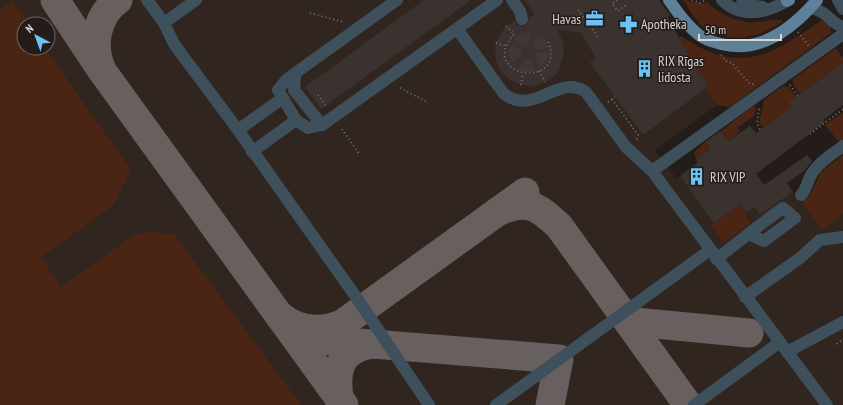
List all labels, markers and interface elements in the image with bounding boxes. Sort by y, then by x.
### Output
office icon: Havas [584,9,604,29]
place label: Havas [552,10,581,28]
pharmacy icon: Apotheka [618,14,638,34]
place label: Apotheka [641,15,687,33]
north arrow [16,16,56,56]
scale bar [699,16,781,42]
text: N [23,21,36,36]
text: 50 m [705,22,726,37]
place label: RIX Rīgas lidosta [658,52,704,86]
building icon: RIX Rīgas lidosta [635,59,655,79]
building icon: RIX VIP [687,167,707,187]
place label: RIX VIP [710,168,745,186]

